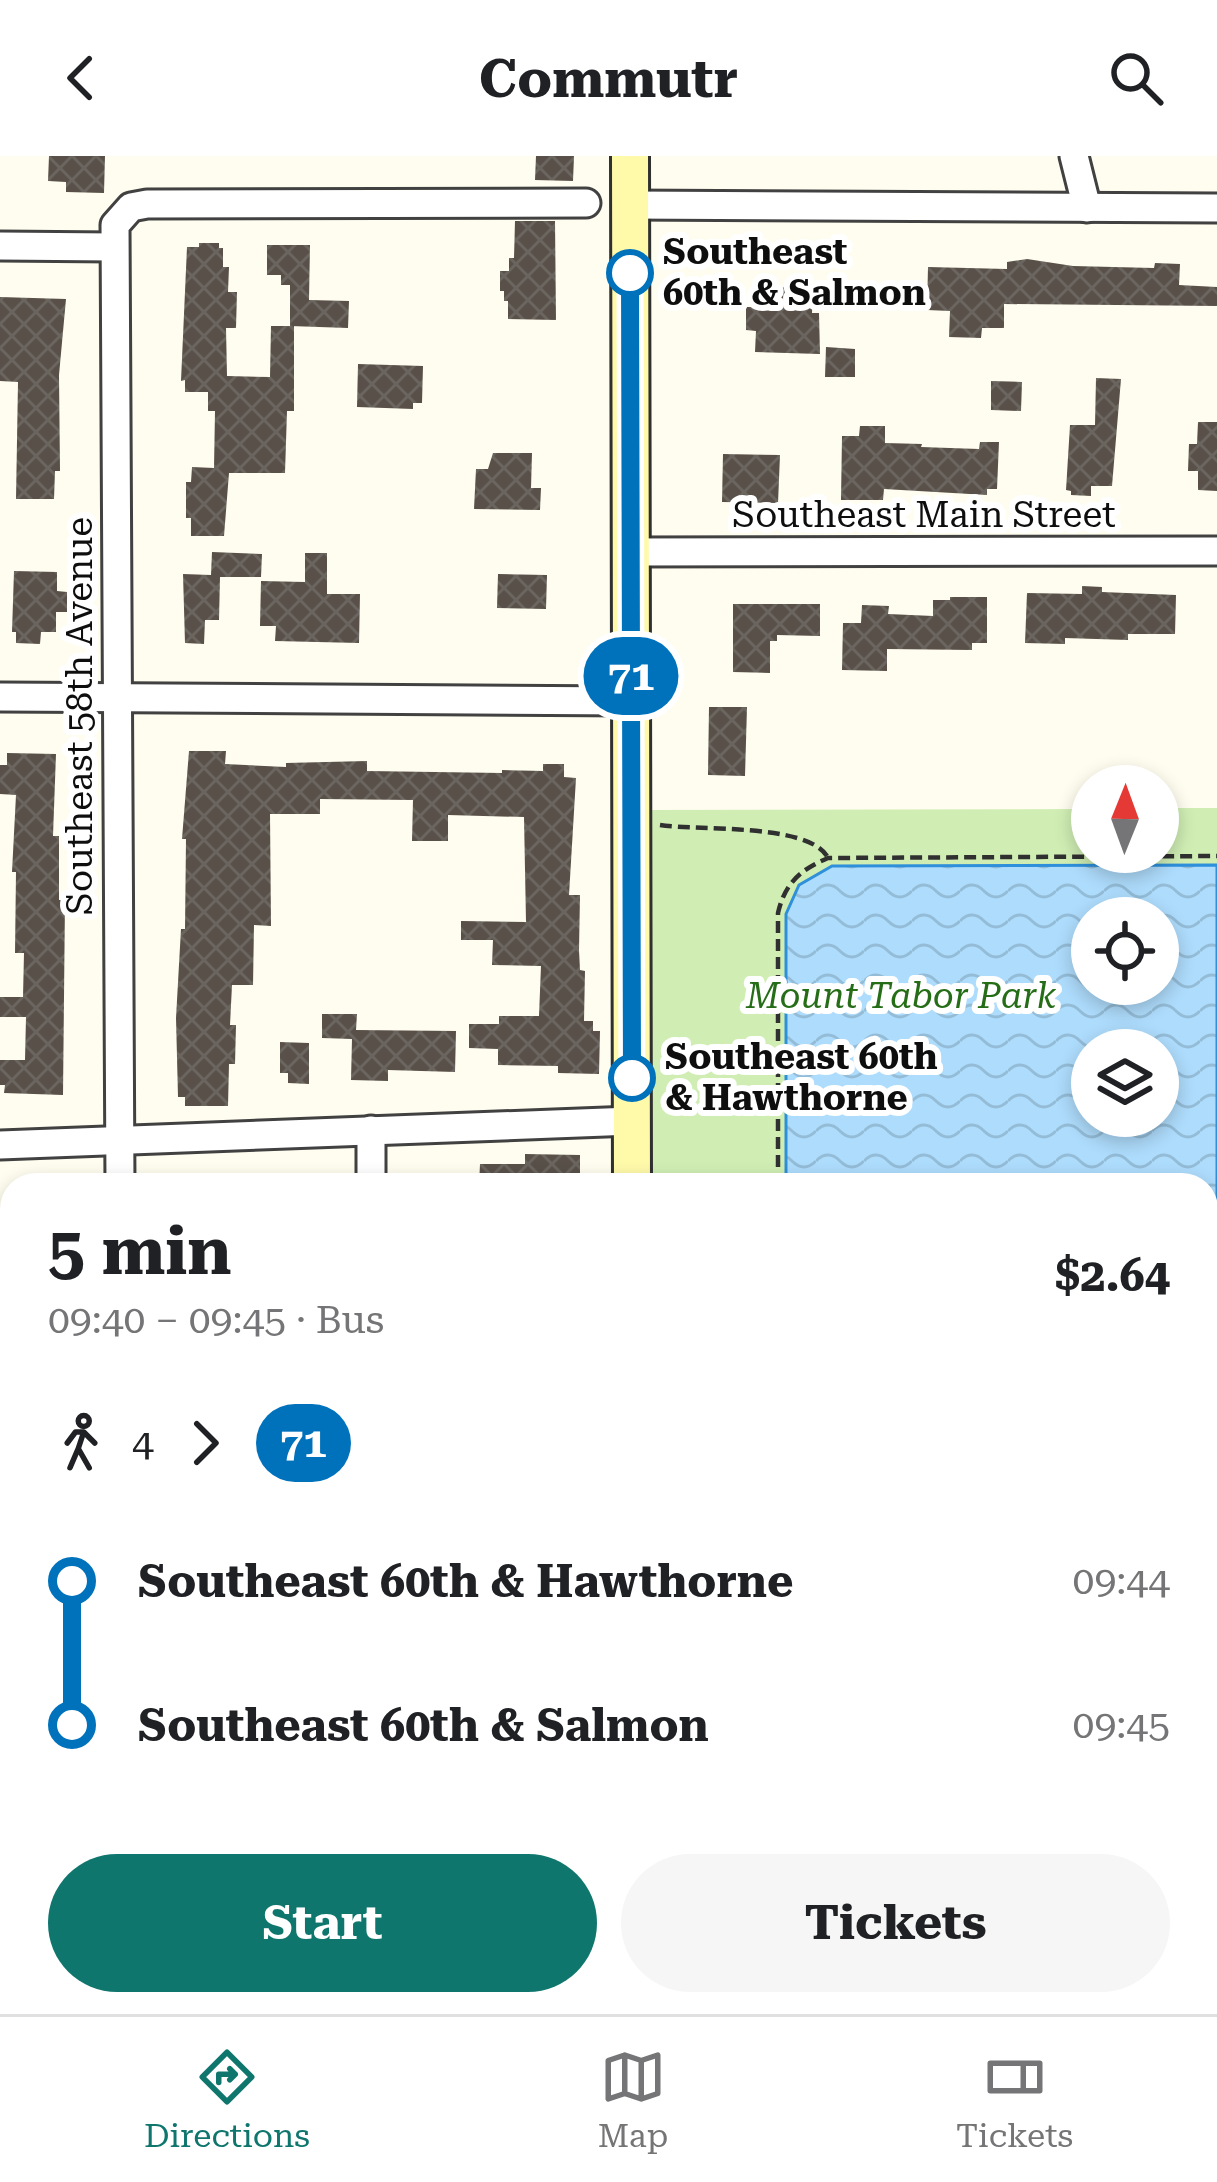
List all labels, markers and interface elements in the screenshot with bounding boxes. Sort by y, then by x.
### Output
icon: back [48,45,114,111]
icon: search [1103,45,1169,111]
text: Commutr [479,47,738,110]
place label: Southeast 60th & Salmon [663,231,926,314]
marker: Southeast 60th & Salmon [608,251,652,295]
street label: Southeast Main Street [732,494,1116,536]
street label: Southeast 58th Avenue [59,517,101,915]
line badge: 71 [577,637,685,715]
text: 71 [607,651,655,700]
north arrow [1071,765,1179,873]
map controls [1071,765,1179,1137]
button: locate [1071,897,1179,1005]
park label: Mount Tabor Park [745,975,1057,1017]
button: layers [1071,1029,1179,1137]
place label: Southeast 60th & Hawthorne [665,1036,938,1119]
marker: Southeast 60th & Hawthorne [610,1056,654,1100]
text: 5 min [48,1213,231,1290]
text: $2.64 [1055,1249,1170,1302]
text: 09:40 – 09:45 · Bus [48,1297,384,1343]
icon: walk [48,1410,114,1476]
icon: forward [172,1410,238,1476]
text: 71 [280,1418,327,1467]
text: 4 [132,1420,154,1466]
text: Southeast 60th & Hawthorne [138,1555,793,1608]
text: 09:44 [1073,1558,1170,1604]
text: Southeast 60th & Salmon [138,1699,709,1752]
text: 09:45 [1073,1702,1170,1748]
button: Start [48,1854,597,1992]
button: Tickets [621,1854,1170,1992]
tab: Directions [144,2044,310,2155]
tab: Map [598,2044,668,2155]
tab: Tickets [956,2044,1073,2155]

